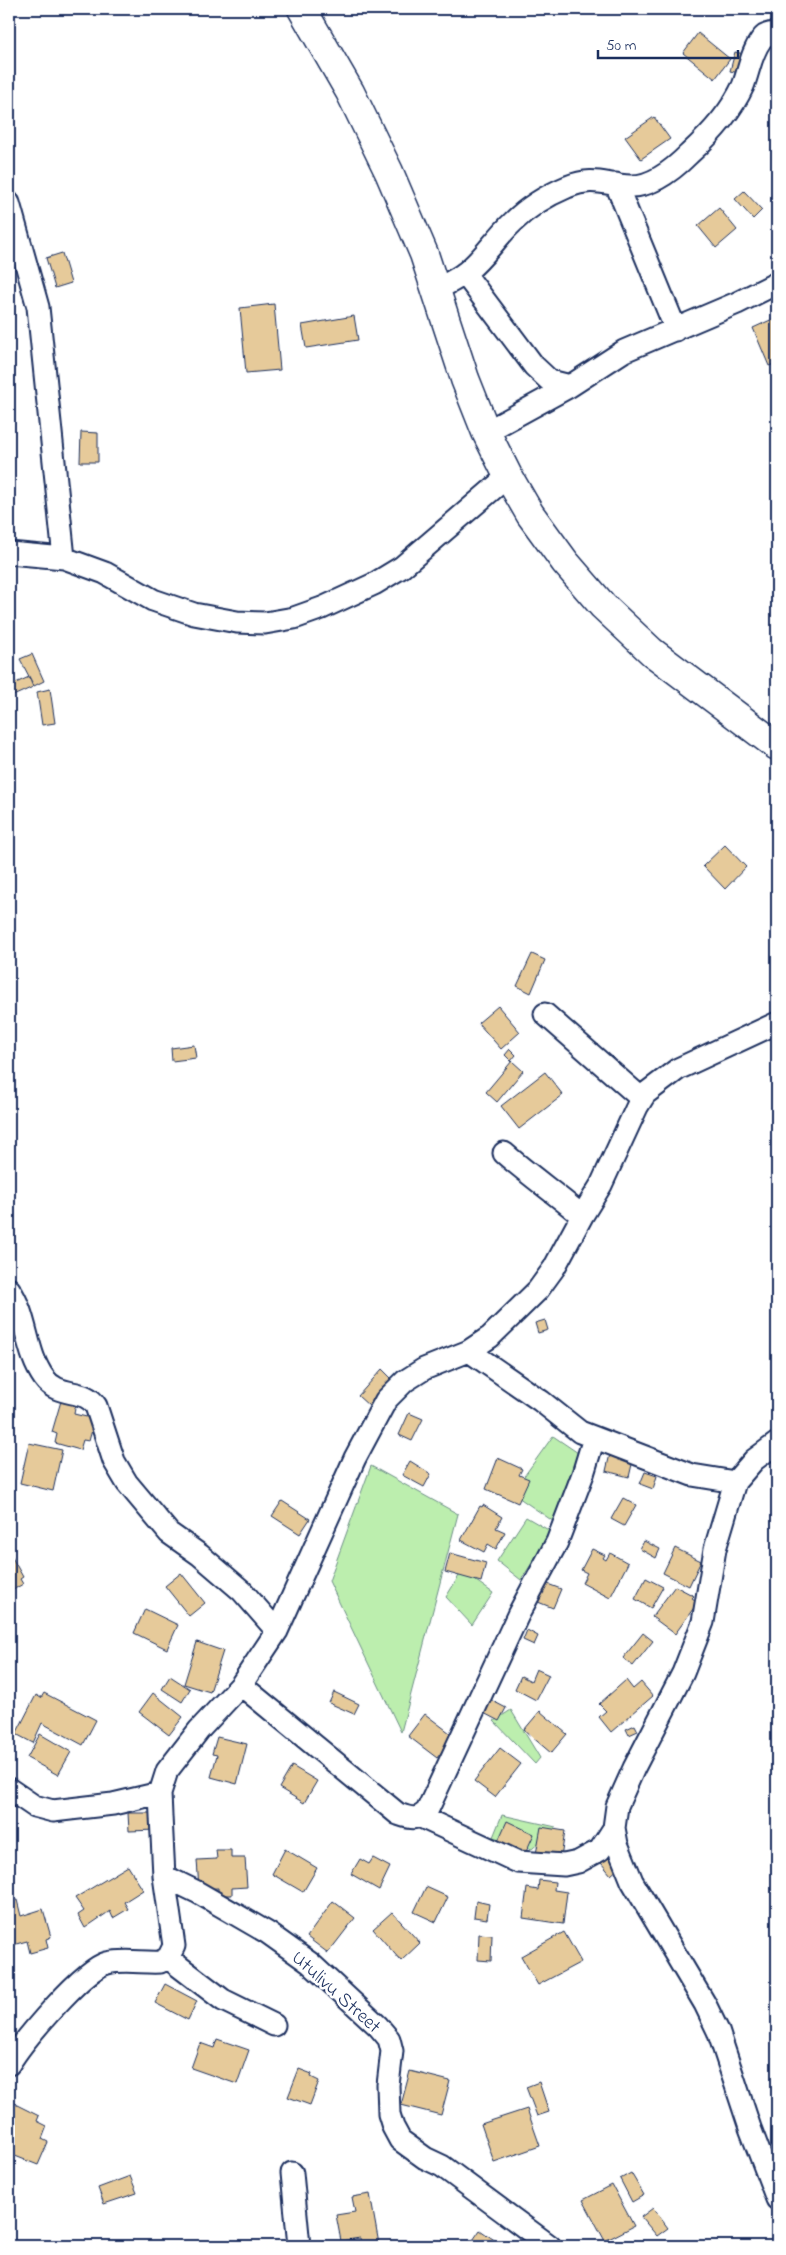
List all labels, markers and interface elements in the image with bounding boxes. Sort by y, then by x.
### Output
scale bar [598,28,738,60]
text: 50 m [606,35,637,57]
street label: Utulivu Street [284,1945,387,2041]

